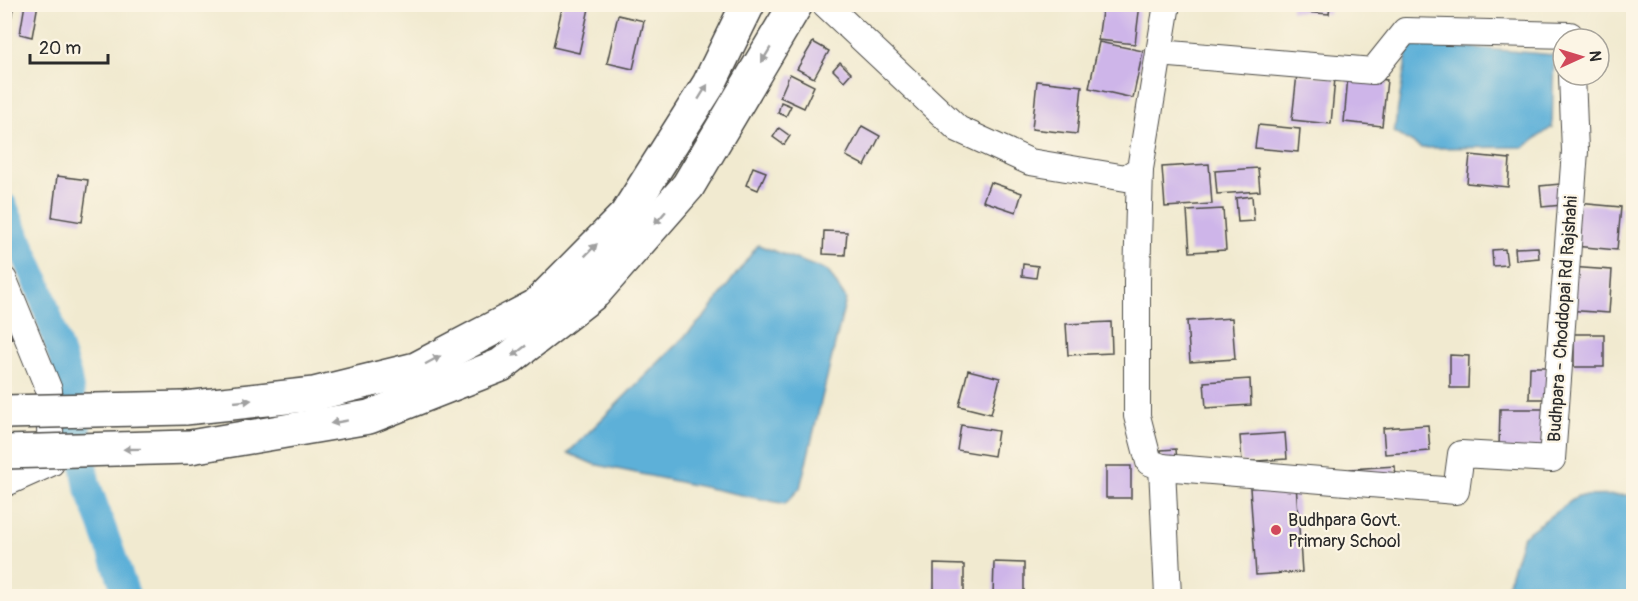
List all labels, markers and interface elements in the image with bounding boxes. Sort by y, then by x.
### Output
scale bar [30,27,108,65]
north arrow [1551,27,1611,87]
text: 20 m [39,37,81,60]
one-way arrow [761,47,771,64]
text: N [1585,50,1605,62]
one-way arrow [698,84,709,100]
street label: Budhpara - Choddopai Rd Rajshahi [1543,195,1583,443]
one-way arrow [654,210,667,225]
one-way arrow [584,243,598,258]
one-way arrow [511,345,527,358]
one-way arrow [424,355,441,365]
one-way arrow [234,397,253,406]
one-way arrow [329,418,348,427]
one-way arrow [122,444,141,454]
place label: Budhpara Govt. Primary School [1288,509,1401,553]
marker: Budhpara Govt. Primary School [1269,523,1283,537]

